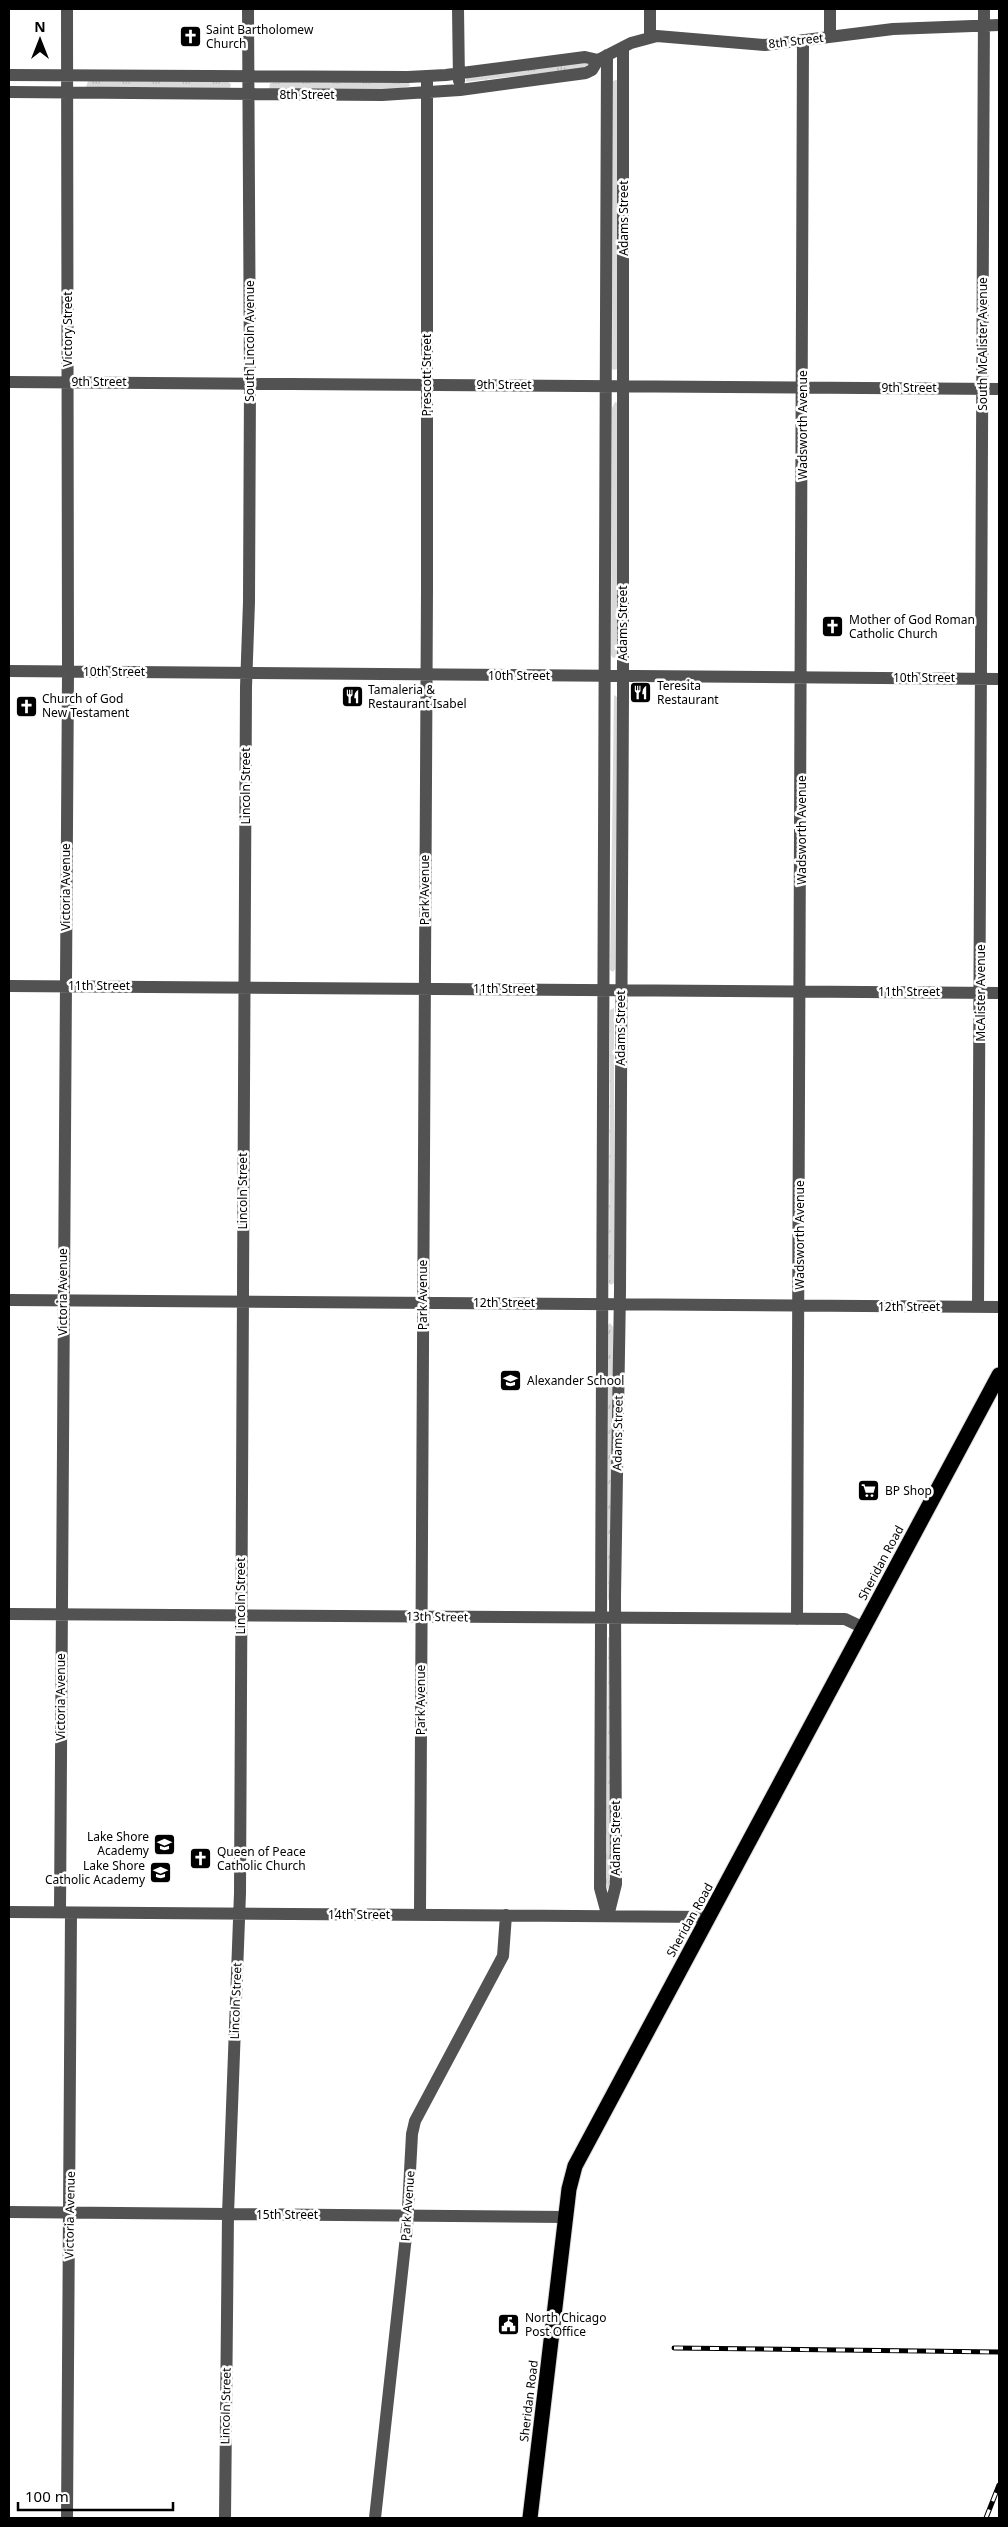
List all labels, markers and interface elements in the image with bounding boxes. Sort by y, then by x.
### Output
north arrow [15,15,65,65]
text: N [34,17,46,36]
place label: Saint Bartholomew Church [206,21,314,52]
church icon: Saint Bartholomew Church [178,25,202,49]
street label: 8th Street [767,29,825,52]
street label: 8th Street [279,86,335,103]
street label: Adams Street [615,180,632,256]
street label: South McAlister Avenue [974,277,991,411]
street label: South Lincoln Avenue [241,280,258,402]
street label: Victory Street [59,291,76,367]
street label: Prescott Street [418,333,435,416]
street label: Wadsworth Avenue [794,370,811,480]
street label: 9th Street [71,373,127,390]
street label: 9th Street [476,376,532,393]
street label: 9th Street [881,379,937,396]
street label: Adams Street [614,585,631,661]
place label: Mother of God Roman Catholic Church [849,611,975,642]
church icon: Mother of God Roman Catholic Church [821,615,845,639]
street label: 10th Street [83,663,146,680]
street label: 10th Street [488,667,551,684]
street label: 10th Street [893,669,956,686]
place label: Teresita Restaurant [657,677,719,708]
place label: Tamaleria & Restaurant Isabel [368,681,467,712]
restaurant icon: Teresita Restaurant [629,681,653,705]
restaurant icon: Tamaleria & Restaurant Isabel [340,685,364,709]
place label: Church of God New Testament [42,690,130,721]
church icon: Church of God New Testament [14,694,38,718]
street label: Lincoln Street [237,747,254,824]
street label: Wadsworth Avenue [793,775,810,885]
street label: Victoria Avenue [57,843,74,931]
street label: Park Avenue [416,854,433,925]
street label: McAlister Avenue [972,944,989,1042]
street label: 11th Street [68,977,131,994]
street label: 11th Street [473,980,536,997]
street label: 11th Street [878,983,941,1000]
street label: Adams Street [612,990,629,1066]
street label: Lincoln Street [234,1152,251,1229]
street label: Wadsworth Avenue [791,1180,808,1290]
street label: Victoria Avenue [54,1248,71,1336]
street label: Park Avenue [414,1259,431,1330]
street label: 12th Street [473,1294,536,1311]
street label: 12th Street [878,1298,941,1315]
school or university icon: Alexander School [499,1369,523,1393]
place label: Alexander School [527,1372,624,1389]
street label: Adams Street [608,1394,627,1471]
supermarket icon: BP Shop [857,1479,881,1503]
place label: BP Shop [885,1482,932,1499]
street label: Sheridan Road [854,1522,907,1603]
street label: Lincoln Street [232,1557,249,1634]
street label: 13th Street [406,1607,469,1626]
street label: Victoria Avenue [52,1653,69,1741]
street label: Park Avenue [412,1664,429,1735]
street label: Adams Street [607,1800,624,1876]
place label: Lake Shore Academy [87,1828,150,1859]
school or university icon: Lake Shore Academy [153,1832,177,1856]
place label: Queen of Peace Catholic Church [217,1843,306,1874]
church icon: Queen of Peace Catholic Church [189,1847,213,1871]
place label: Lake Shore Catholic Academy [45,1857,146,1888]
school or university icon: Lake Shore Catholic Academy [149,1861,173,1885]
street label: Sheridan Road [662,1880,717,1960]
street label: 14th Street [328,1906,391,1923]
street label: Lincoln Street [226,1962,245,2040]
street label: Park Avenue [397,2170,418,2242]
street label: Victoria Avenue [60,2171,79,2259]
street label: 15th Street [256,2206,319,2223]
place label: North Chicago Post Office [525,2309,606,2340]
public building icon: North Chicago Post Office [497,2313,521,2337]
street label: Sheridan Road [515,2359,542,2443]
street label: Lincoln Street [216,2367,235,2445]
scale bar [18,2480,172,2512]
text: 100 m [25,2486,69,2506]

